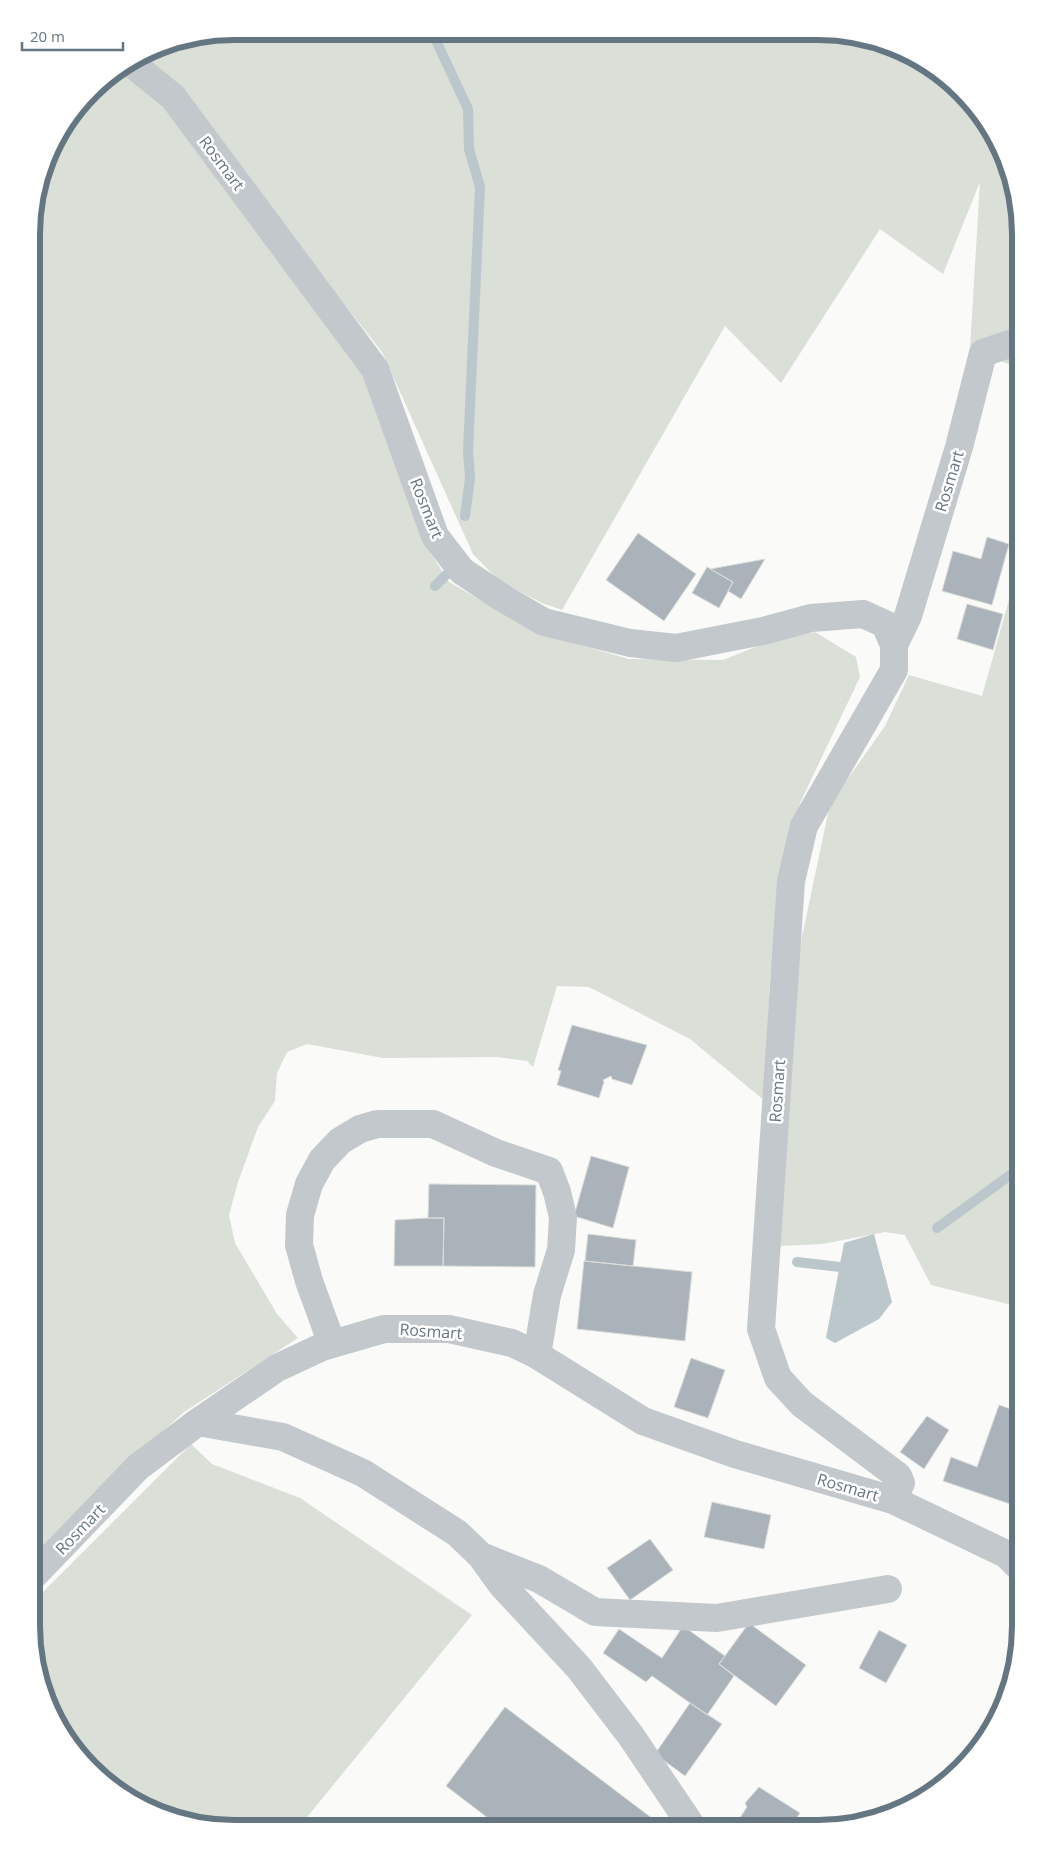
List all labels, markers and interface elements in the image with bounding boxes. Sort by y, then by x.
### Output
scale bar [22,20,124,52]
text: 20 m [30,26,65,46]
street label: Rosmart [194,131,250,195]
street label: Rosmart [929,447,969,514]
street label: Rosmart [405,475,449,542]
street label: Rosmart [764,1058,790,1123]
street label: Rosmart [399,1318,464,1344]
street label: Rosmart [815,1468,882,1506]
street label: Rosmart [50,1498,110,1559]

